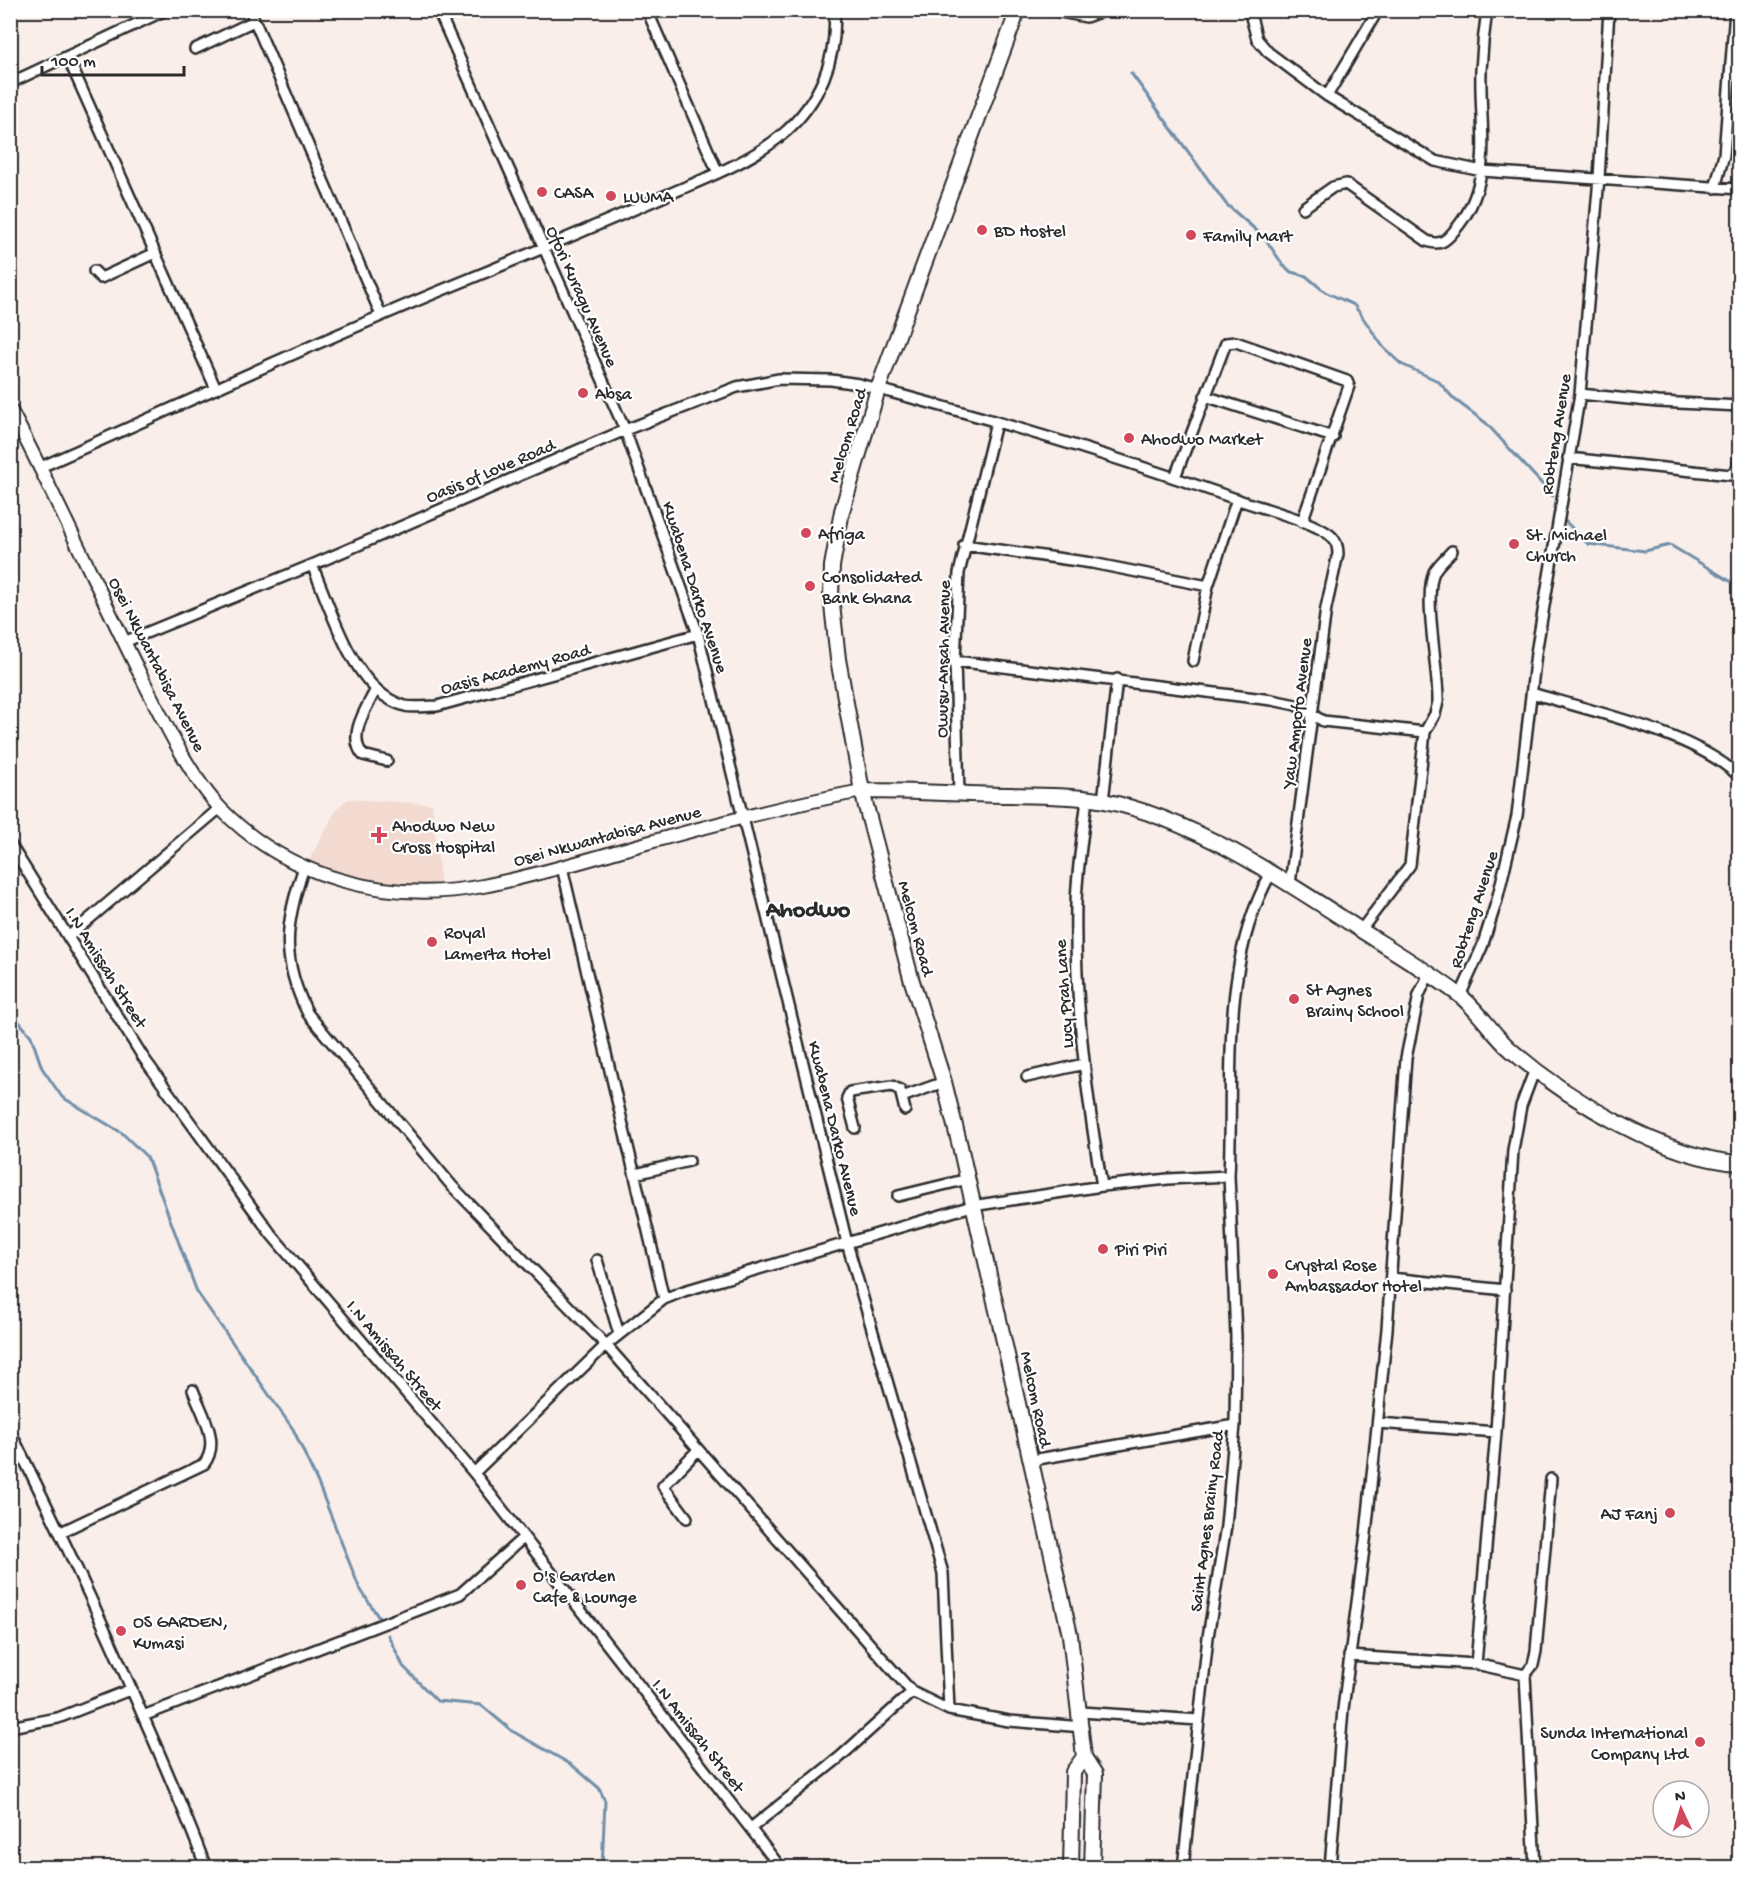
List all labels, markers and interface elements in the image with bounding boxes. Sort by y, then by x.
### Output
scale bar [42,39,184,77]
text: 100 m [50,52,96,73]
place label: CASA [554,184,595,205]
marker: CASA [535,185,549,199]
place label: LUUMA [623,188,675,209]
marker: LUUMA [604,189,618,203]
place label: BD Hostel [993,222,1066,243]
street label: Ofori Kuragu Avenue [540,223,622,371]
marker: BD Hostel [975,223,989,237]
place label: Family Mart [1202,227,1294,248]
marker: Family Mart [1184,228,1198,242]
street label: Robteng Avenue [1538,372,1578,496]
place label: Absa [595,385,633,406]
street label: Melcom Road [824,385,873,485]
marker: Absa [576,386,590,400]
place label: Ahodwo Market [1141,430,1264,451]
marker: Ahodwo Market [1122,431,1136,445]
street label: Oasis of Love Road [423,435,560,509]
street label: Kwabena Darko Avenue [656,499,732,677]
place label: Afriga [818,525,866,546]
marker: Afriga [799,526,813,540]
place label: St. Michael Church [1526,526,1607,568]
marker: St. Michael Church [1507,537,1521,551]
place label: Consolidated Bank Ghana [821,568,923,610]
street label: Osei Nkwantabisa Avenue [103,574,209,756]
marker: Consolidated Bank Ghana [803,579,817,593]
street label: Owusu-Ansah Avenue [933,579,956,738]
street label: Yaw Ampofo Avenue [1279,636,1318,792]
street label: Oasis Academy Road [439,640,594,700]
street label: Osei Nkwantabisa Avenue [512,802,704,873]
place label: Ahodwo New Cross Hospital [392,817,495,859]
marker: Ahodwo New Cross Hospital [370,826,388,844]
street label: Robteng Avenue [1447,848,1504,971]
street label: Melcom Road [892,879,938,980]
district label: Ahodwo [765,897,851,926]
street label: I.N Amissah Street [59,904,151,1034]
place label: Royal Lamerta Hotel [444,924,551,966]
marker: Royal Lamerta Hotel [425,935,439,949]
street label: Lucy Prah Lane [1051,938,1080,1049]
place label: St Agnes Brainy School [1305,981,1404,1023]
marker: St Agnes Brainy School [1287,992,1301,1006]
street label: Kwabena Darko Avenue [802,1039,866,1219]
place label: Piri Piri [1114,1241,1168,1262]
marker: Piri Piri [1096,1242,1110,1256]
place label: Crystal Rose Ambassador Hotel [1285,1256,1422,1298]
marker: Crystal Rose Ambassador Hotel [1266,1267,1280,1281]
street label: I.N Amissah Street [341,1297,447,1418]
street label: Melcom Road [1014,1350,1055,1451]
street label: Saint Agnes Brainy Road [1187,1428,1230,1613]
place label: AJ Fanj [1601,1505,1658,1526]
marker: AJ Fanj [1663,1506,1677,1520]
place label: O's Garden Cafe & Lounge [533,1567,638,1609]
marker: O's Garden Cafe & Lounge [514,1578,528,1592]
place label: OS GARDEN, Kumasi [133,1613,228,1655]
marker: OS GARDEN, Kumasi [114,1624,128,1638]
street label: I.N Amissah Street [646,1676,749,1799]
place label: Sunda International Company Ltd [1540,1724,1689,1766]
marker: Sunda International Company Ltd [1693,1735,1707,1749]
north arrow [1651,1779,1711,1839]
text: N [1674,1788,1687,1807]

